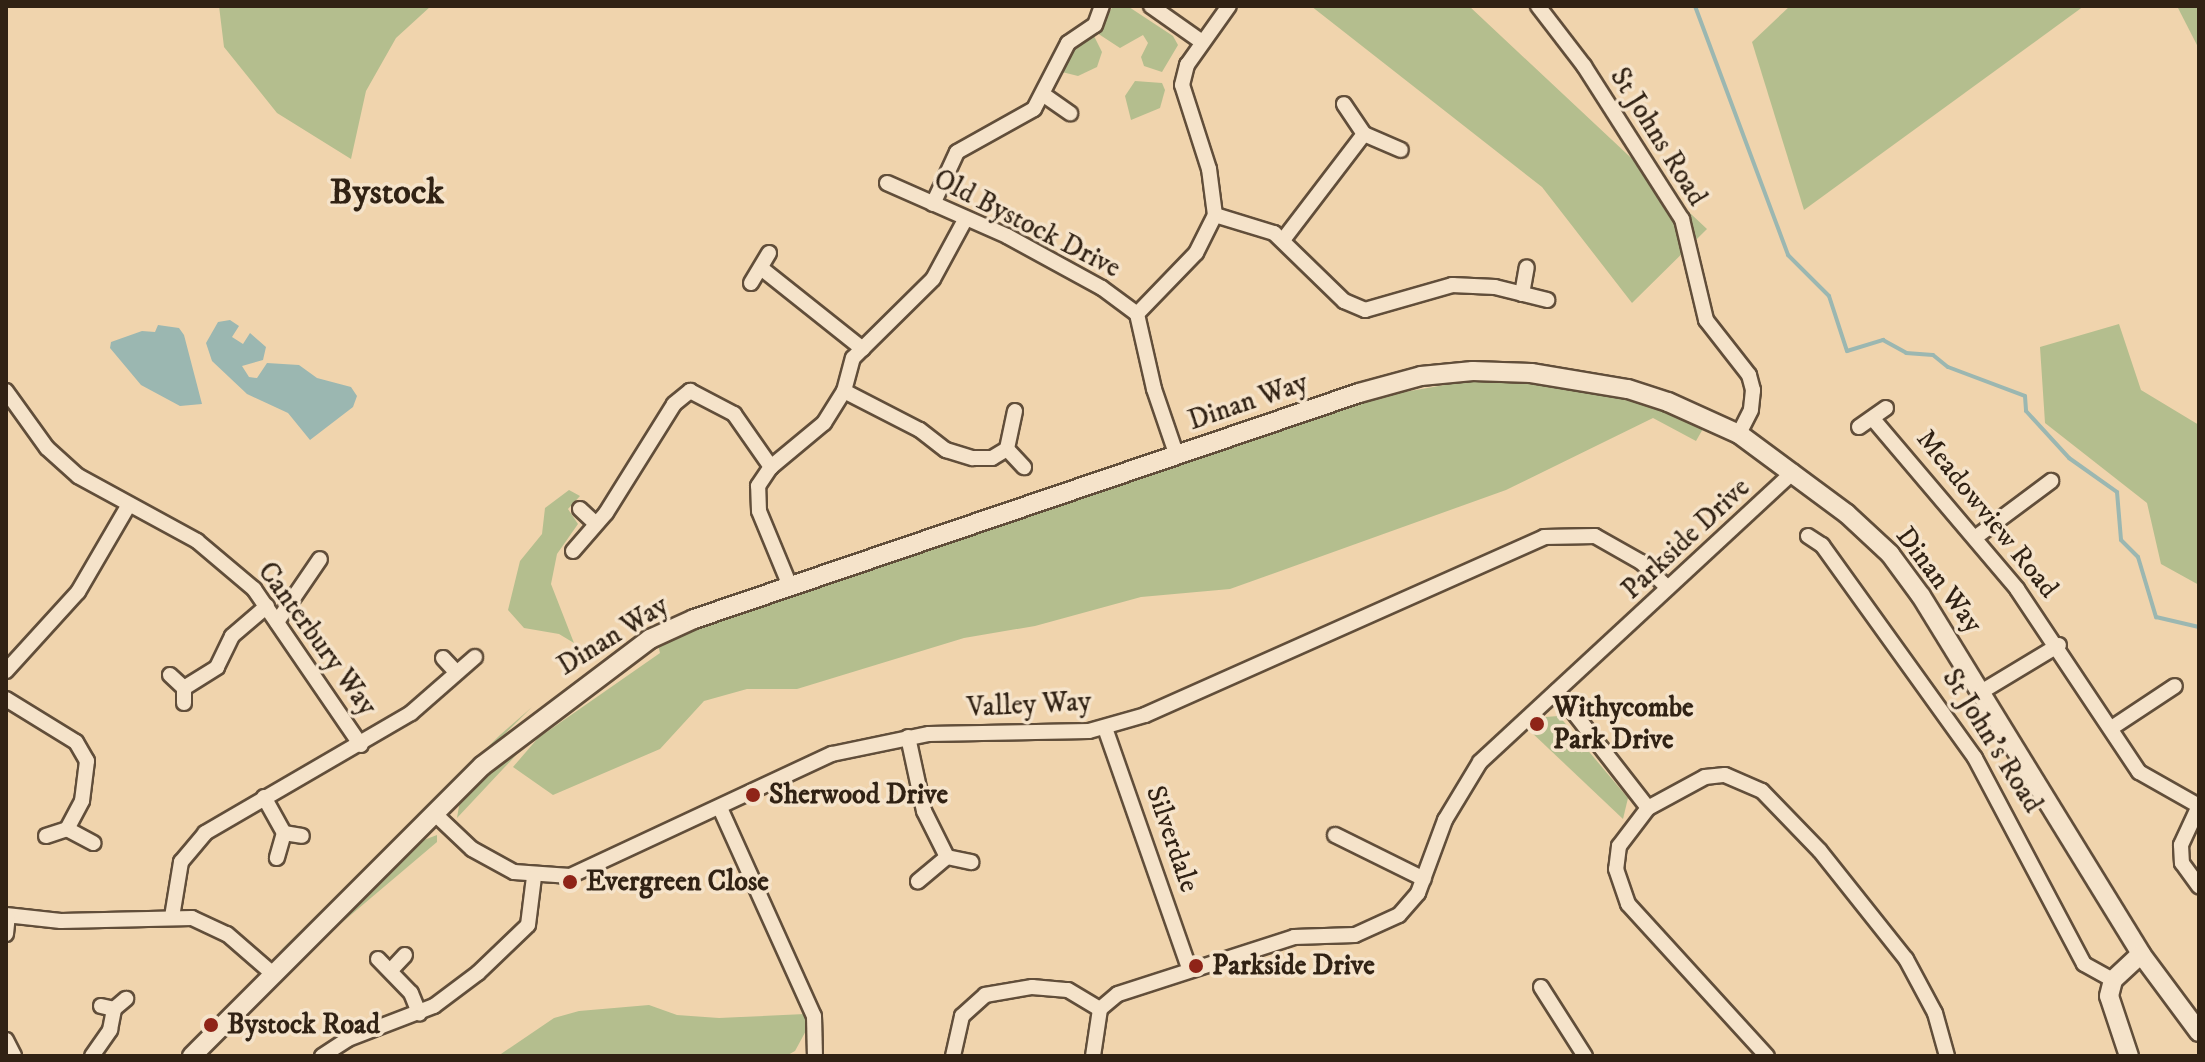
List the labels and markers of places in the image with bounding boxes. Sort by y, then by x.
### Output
place label: Withycombe Park Drive [1553,691,1694,757]
marker: Withycombe Park Drive [1528,715,1546,733]
place label: Sherwood Drive [769,778,948,812]
marker: Sherwood Drive [744,786,762,804]
place label: Evergreen Close [586,865,769,899]
marker: Evergreen Close [561,873,579,891]
place label: Parkside Drive [1212,949,1375,983]
marker: Parkside Drive [1187,957,1205,975]
place label: Bystock Road [227,1008,380,1042]
marker: Bystock Road [202,1016,220,1034]

